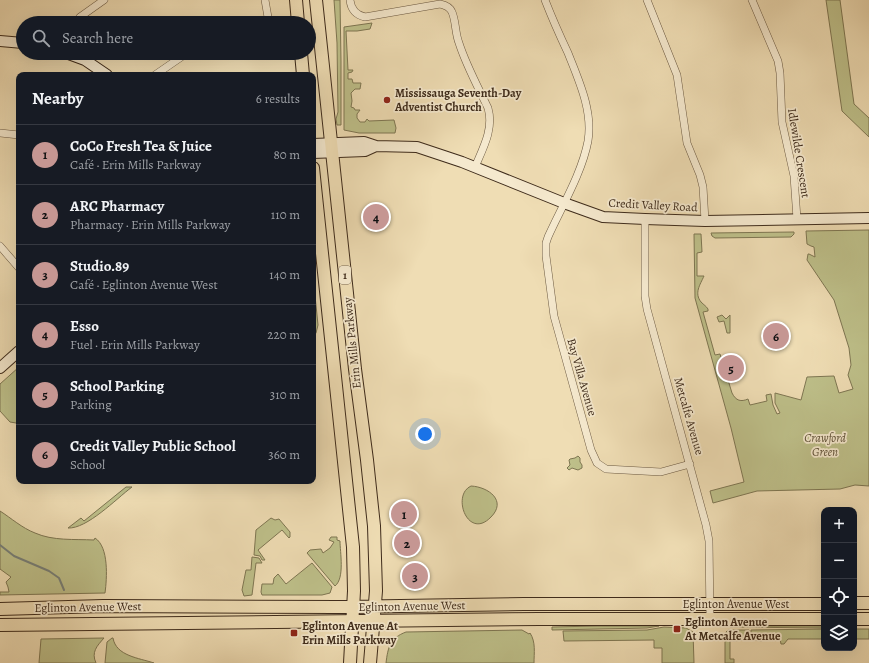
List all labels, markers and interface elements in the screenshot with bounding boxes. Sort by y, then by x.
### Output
search box [16,16,316,60]
icon: search [30,27,52,49]
text: Search here [62,28,133,48]
place label: Mississauga Seventh-Day Adventist Church [394,85,522,115]
text: Nearby [32,87,83,110]
text: 6 results [256,90,300,107]
marker: Mississauga Seventh-Day Adventist Church [382,95,392,105]
street label: Idlewilde Crescent [784,107,814,199]
text: CoCo Fresh Tea & Juice [70,136,212,156]
text: 1 [43,146,47,163]
text: 80 m [273,146,300,163]
text: Café · Erin Mills Parkway [70,156,201,173]
street label: Credit Valley Road [608,195,699,215]
text: ARC Pharmacy [70,196,164,216]
pin: 4 [363,202,389,232]
text: 2 [42,206,48,223]
text: 110 m [271,206,300,223]
text: Pharmacy · Erin Mills Parkway [70,216,230,233]
text: Studio.89 [70,256,129,276]
text: 3 [42,266,48,283]
text: 140 m [269,266,300,283]
road number: 1 [339,266,351,284]
text: Café · Eglinton Avenue West [70,276,218,293]
street label: Erin Mills Parkway [339,296,365,389]
text: Esso [70,316,99,336]
pin: 6 [763,321,789,351]
text: 4 [42,326,48,343]
text: 220 m [267,326,300,343]
text: Fuel · Erin Mills Parkway [70,336,200,353]
street label: Bay Villa Avenue [563,336,601,418]
pin: 5 [718,353,744,383]
street label: Metcalfe Avenue [670,375,708,457]
text: School Parking [70,376,164,396]
text: 5 [42,386,48,403]
text: 310 m [270,386,300,403]
text: Parking [70,396,112,413]
your location [415,424,435,444]
park label: Crawford Green [804,430,846,460]
text: Credit Valley Public School [70,436,236,456]
text: 6 [42,446,48,463]
text: 360 m [268,446,300,463]
text: School [70,456,105,473]
pin: 1 [391,499,417,529]
map controls [821,507,857,651]
button: + [821,507,857,543]
pin: 2 [394,528,420,558]
button: − [821,543,857,579]
pin: 3 [402,561,428,591]
button: locate [821,579,857,615]
street label: Eglinton Avenue West [683,596,790,612]
street label: Eglinton Avenue West [358,597,466,615]
street label: Eglinton Avenue West [34,598,142,616]
place label: Eglinton Avenue At Metcalfe Avenue [684,614,781,644]
button: layers [821,615,857,651]
place label: Eglinton Avenue At Erin Mills Parkway [302,618,398,648]
marker: Eglinton Avenue At Metcalfe Avenue [672,624,682,634]
marker: Eglinton Avenue At Erin Mills Parkway [289,628,299,638]

